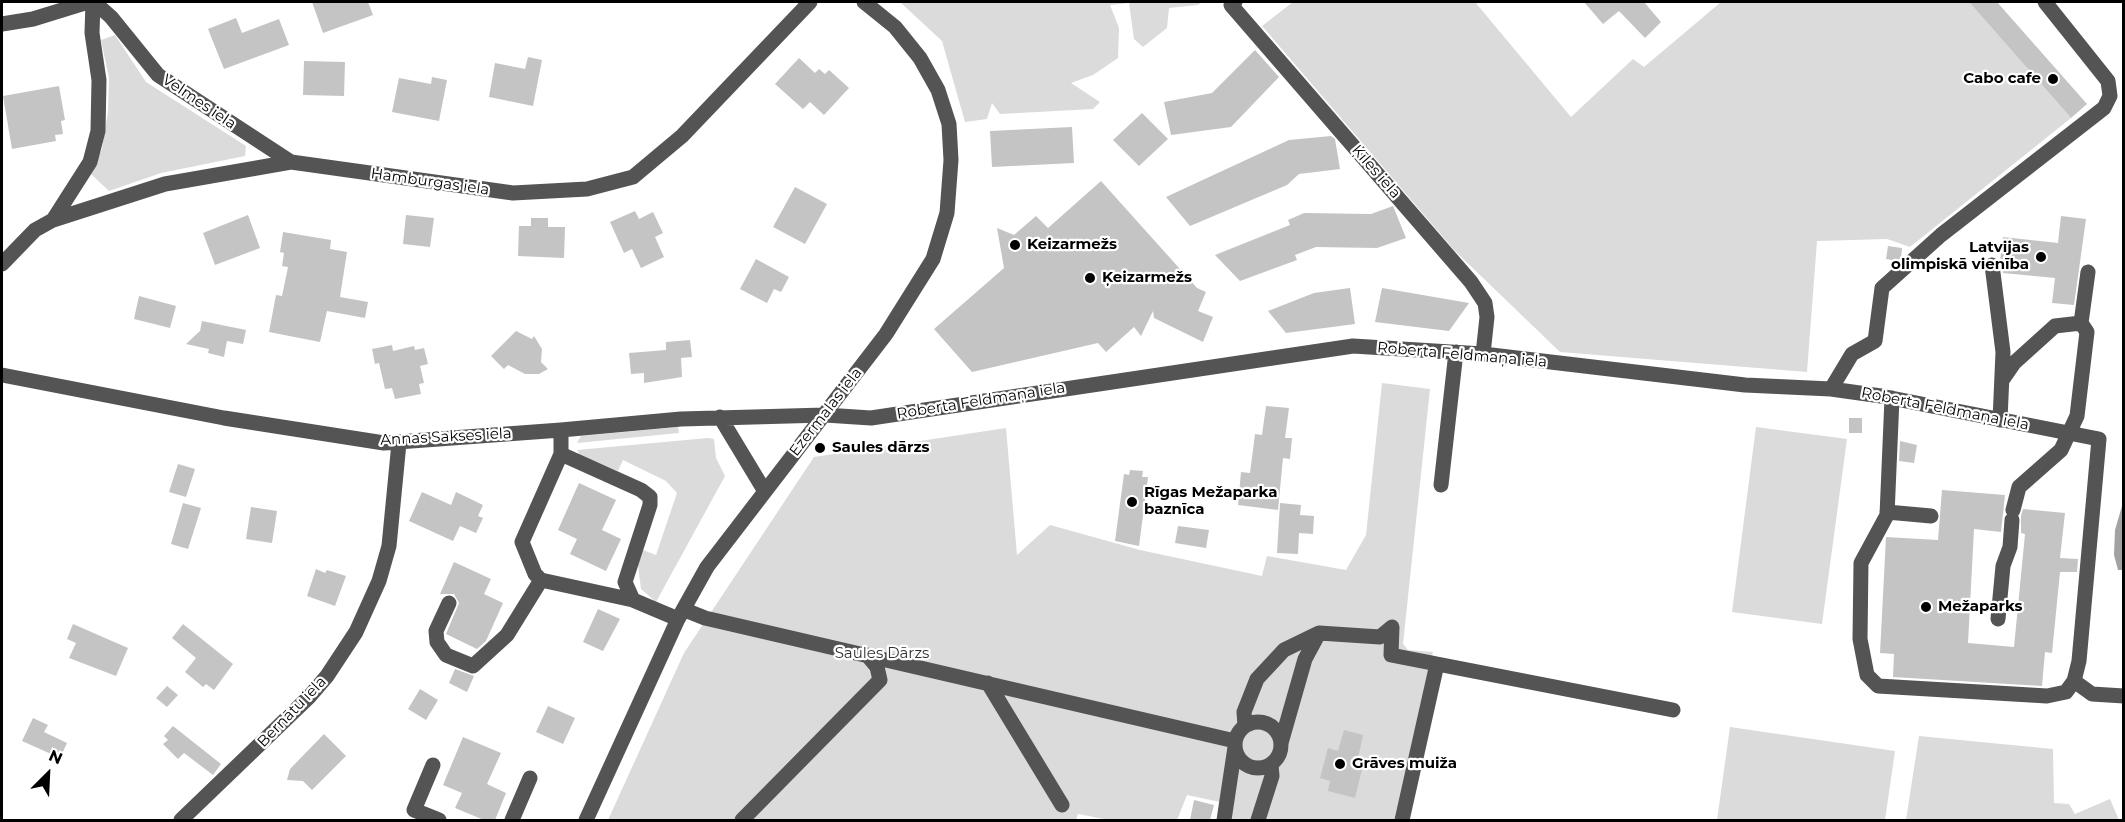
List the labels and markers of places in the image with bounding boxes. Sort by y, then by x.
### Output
place label: Cabo cafe [1963,70,2041,88]
marker: Cabo cafe [2046,72,2060,86]
place label: Keizarmežs [1027,236,1117,254]
marker: Keizarmežs [1008,238,1022,252]
place label: Latvijas olimpiskā vienība [1891,239,2029,274]
marker: Latvijas olimpiskā vienība [2034,250,2048,264]
place label: Ķeizarmežs [1102,269,1192,287]
marker: Ķeizarmežs [1083,271,1097,285]
place label: Saules dārzs [832,439,930,457]
marker: Saules dārzs [813,441,827,455]
place label: Rīgas Mežaparka baznīca [1144,484,1277,519]
marker: Rīgas Mežaparka baznīca [1125,495,1139,509]
place label: Mežaparks [1938,598,2023,616]
marker: Mežaparks [1919,600,1933,614]
place label: Grāves muiža [1352,755,1457,773]
marker: Grāves muiža [1333,757,1347,771]

